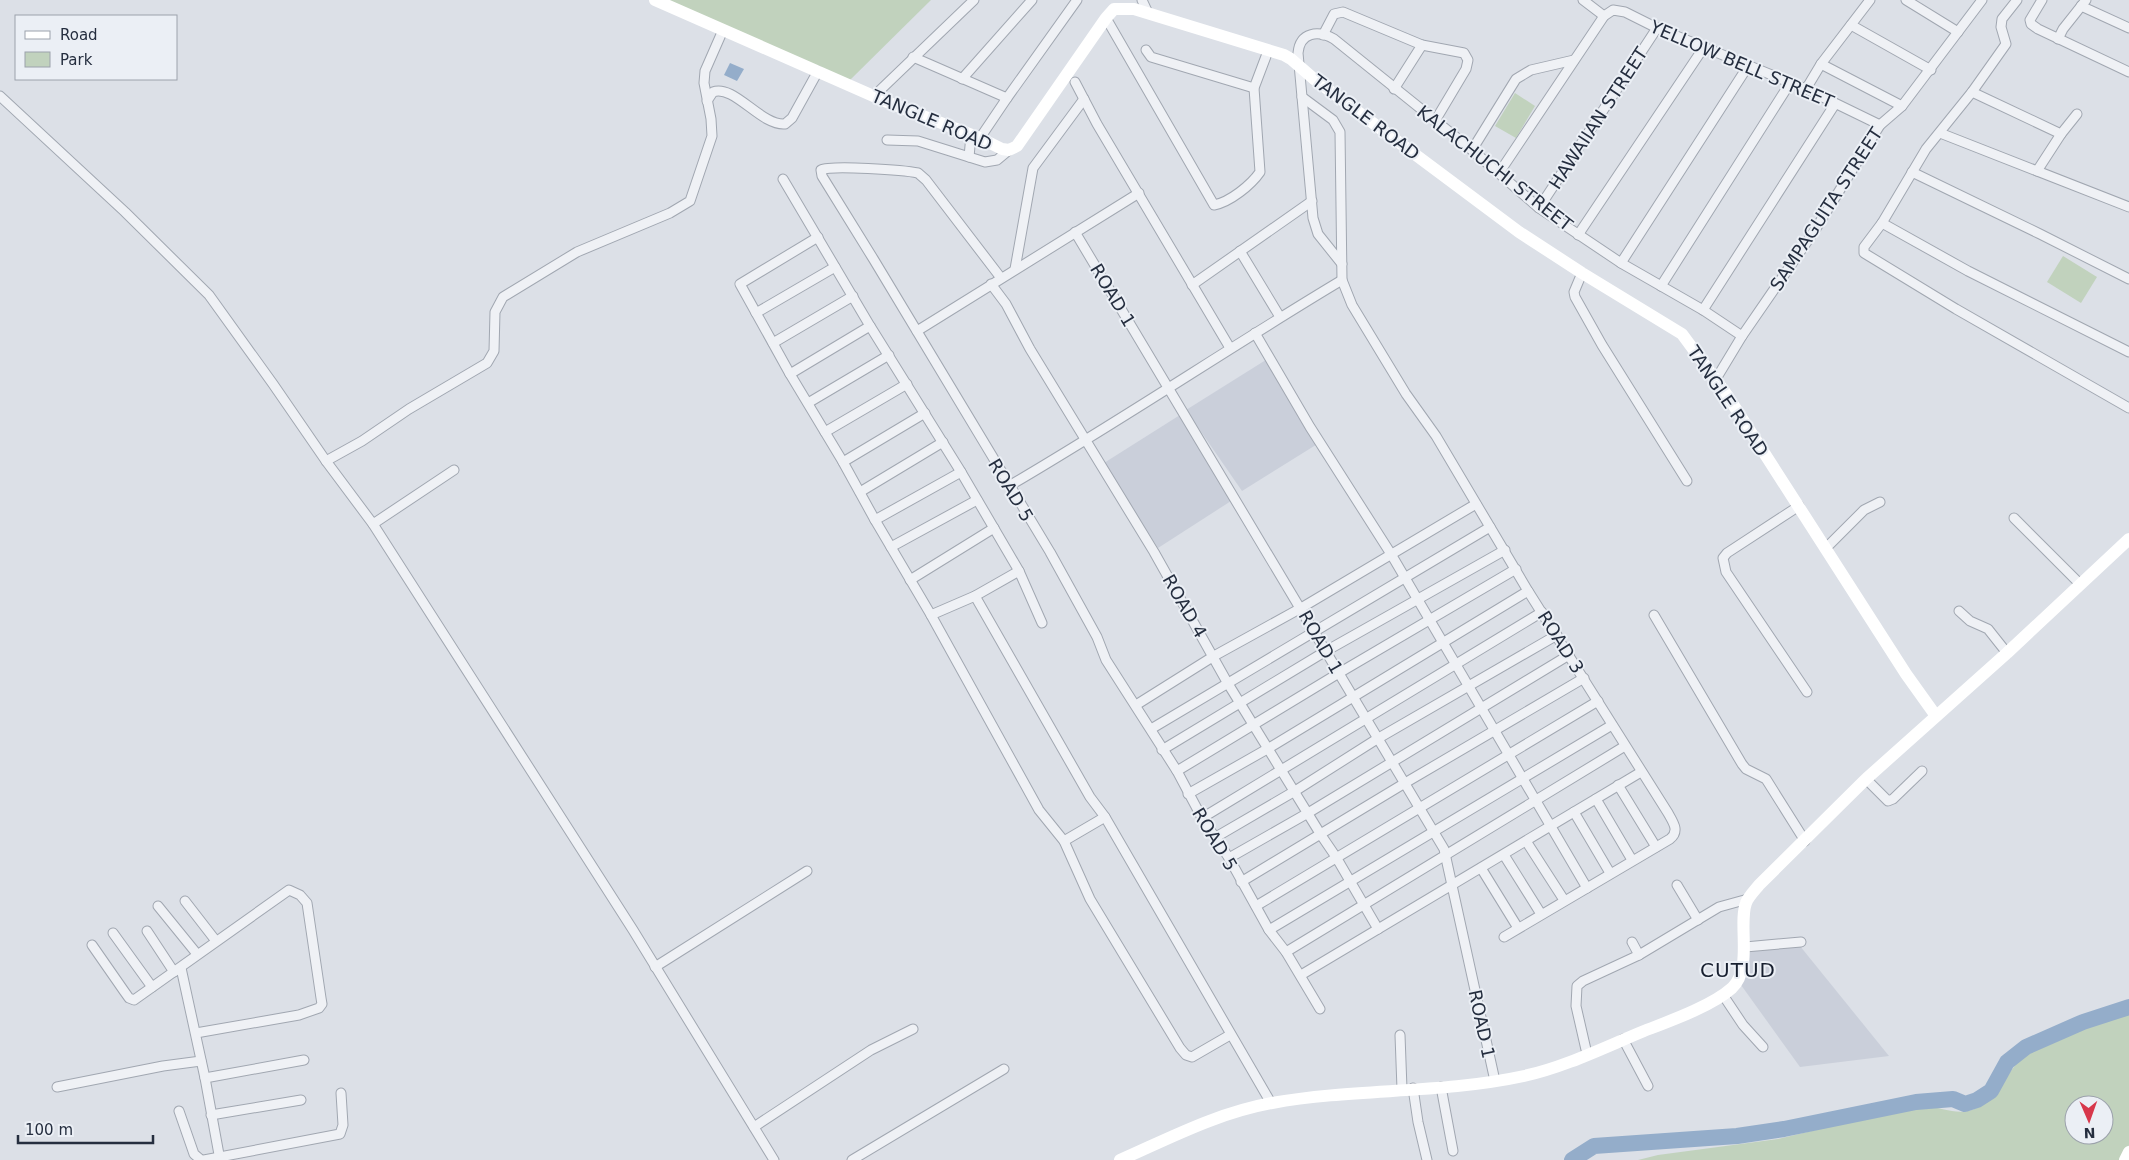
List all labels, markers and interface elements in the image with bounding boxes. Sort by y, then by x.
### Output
legend [15,15,178,80]
street label: YELLOW BELL STREET [1646,15,1838,113]
text: Road [60,26,98,44]
street label: HAWAIIAN STREET [1544,42,1652,193]
text: Park [60,51,93,69]
street label: TANGLE ROAD [1307,69,1424,164]
street label: TANGLE ROAD [868,85,995,155]
street label: KALACHUCHI STREET [1413,101,1578,236]
street label: SAMPAGUITA STREET [1765,123,1887,294]
street label: ROAD 1 [1086,260,1140,330]
street label: TANGLE ROAD [1683,341,1773,460]
street label: ROAD 5 [984,455,1038,525]
street label: ROAD 4 [1158,571,1212,641]
street label: ROAD 1 [1294,607,1348,677]
street label: ROAD 3 [1534,607,1588,677]
street label: ROAD 5 [1188,804,1242,874]
district label: CUTUD [1700,958,1776,982]
street label: ROAD 1 [1464,988,1500,1060]
north arrow [2064,1095,2114,1145]
scale bar [18,1112,152,1144]
text: 100 m [25,1121,73,1139]
text: N [2083,1125,2096,1141]

